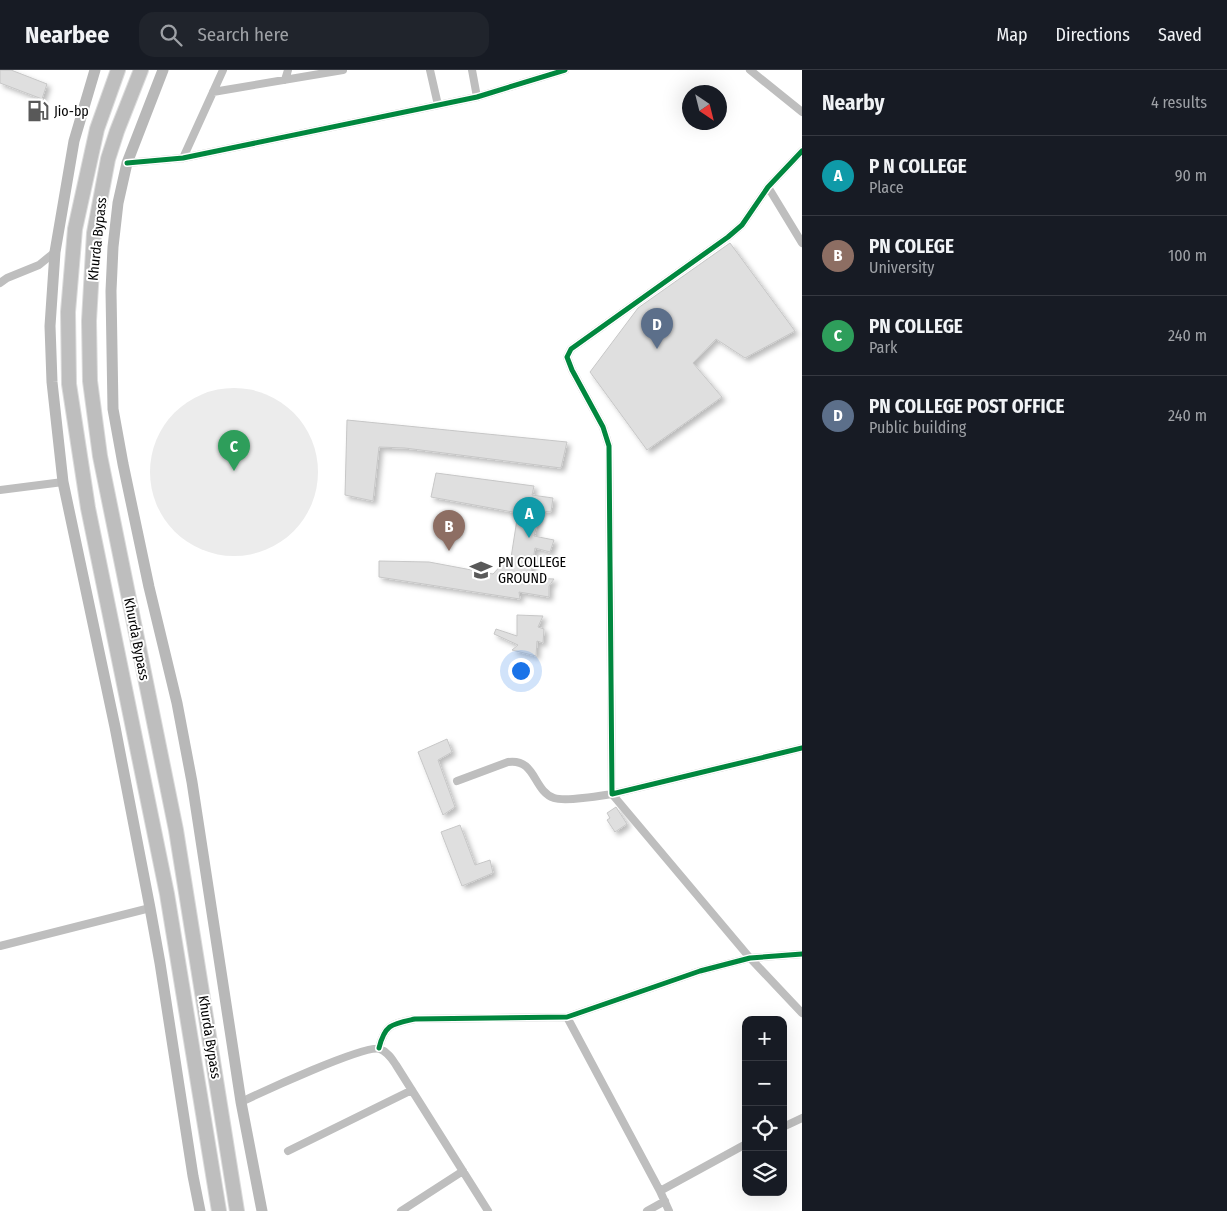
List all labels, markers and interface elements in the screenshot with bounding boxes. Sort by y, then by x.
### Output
search box [139,12,489,57]
text: Nearbee [25,21,109,49]
icon: search [157,21,185,49]
text: Search here [197,23,289,46]
text: Map [996,24,1028,46]
text: Directions [1056,24,1130,46]
text: Saved [1158,24,1202,46]
north arrow [682,85,727,130]
text: Nearby [822,90,884,116]
text: 4 results [1151,93,1207,112]
fuel station icon: Jio-bp [25,98,51,124]
place label: Jio-bp [54,103,89,120]
text: P N COLLEGE [869,155,967,178]
text: A [834,166,842,185]
text: 90 m [1175,166,1207,185]
text: Place [869,178,904,197]
street label: Khurda Bypass [85,196,110,282]
text: PN COLEGE [869,235,954,258]
text: B [834,246,842,265]
text: 100 m [1168,246,1207,265]
text: University [869,258,934,277]
pin: D [641,308,673,349]
text: PN COLLEGE [869,315,963,338]
text: C [834,326,842,345]
text: 240 m [1168,326,1207,345]
text: Park [869,338,897,357]
text: PN COLLEGE POST OFFICE [869,395,1065,418]
text: D [833,406,843,425]
text: 240 m [1168,406,1207,425]
text: Public building [869,418,966,437]
pin: C [218,430,250,471]
pin: A [513,497,545,538]
pin: B [433,510,465,551]
place label: PN COLLEGE GROUND [498,554,567,587]
school or university icon: PN COLLEGE GROUND [468,557,494,583]
street label: Khurda Bypass [120,596,153,682]
your location [508,658,534,684]
street label: Khurda Bypass [195,994,224,1080]
map controls [742,1016,787,1196]
button: + [742,1016,787,1061]
button: − [742,1061,787,1106]
button: locate [742,1106,787,1151]
button: layers [742,1151,787,1196]

